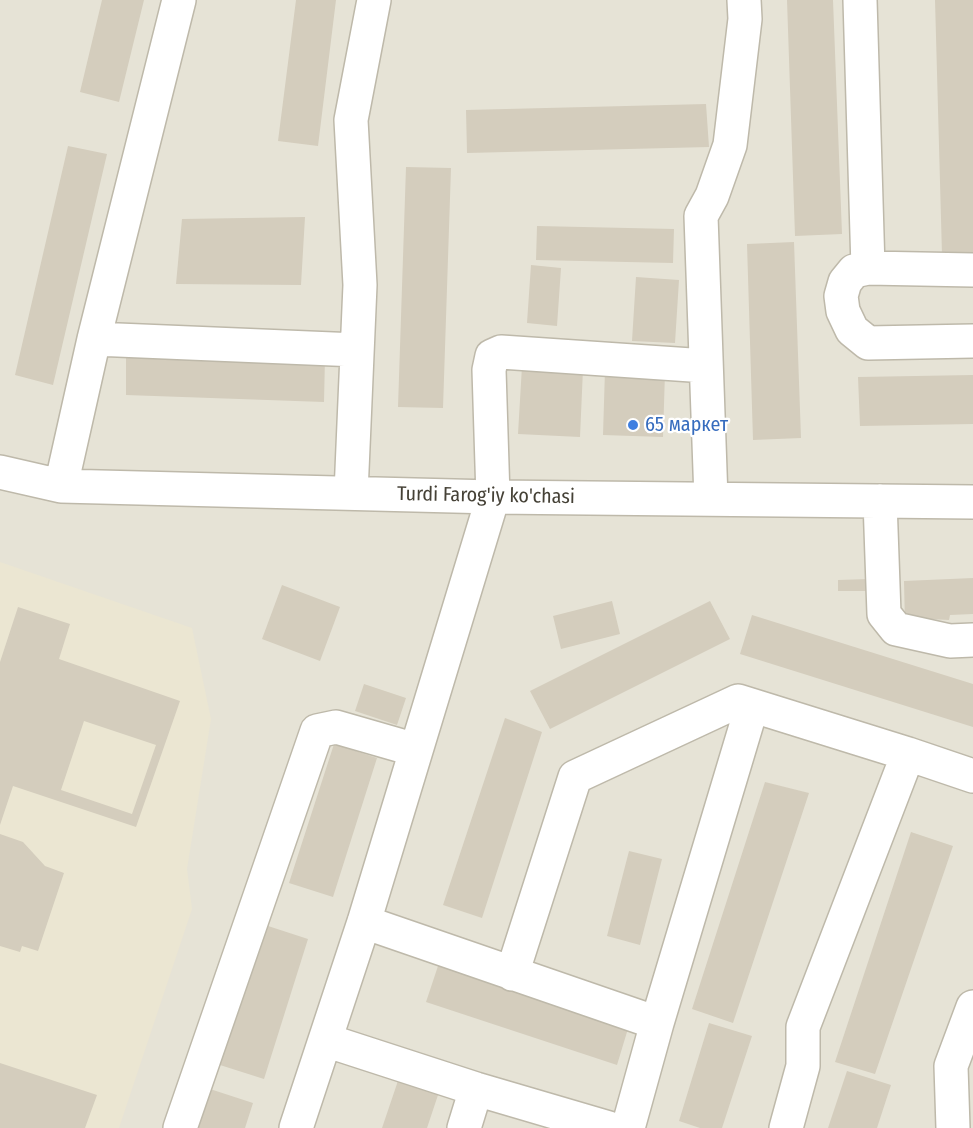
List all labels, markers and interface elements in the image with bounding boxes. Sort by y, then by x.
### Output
place label: 65 маркет [645,413,728,437]
marker: 65 маркет [626,418,640,432]
street label: Turdi Farog'iy ko'chasi [397,482,575,510]

